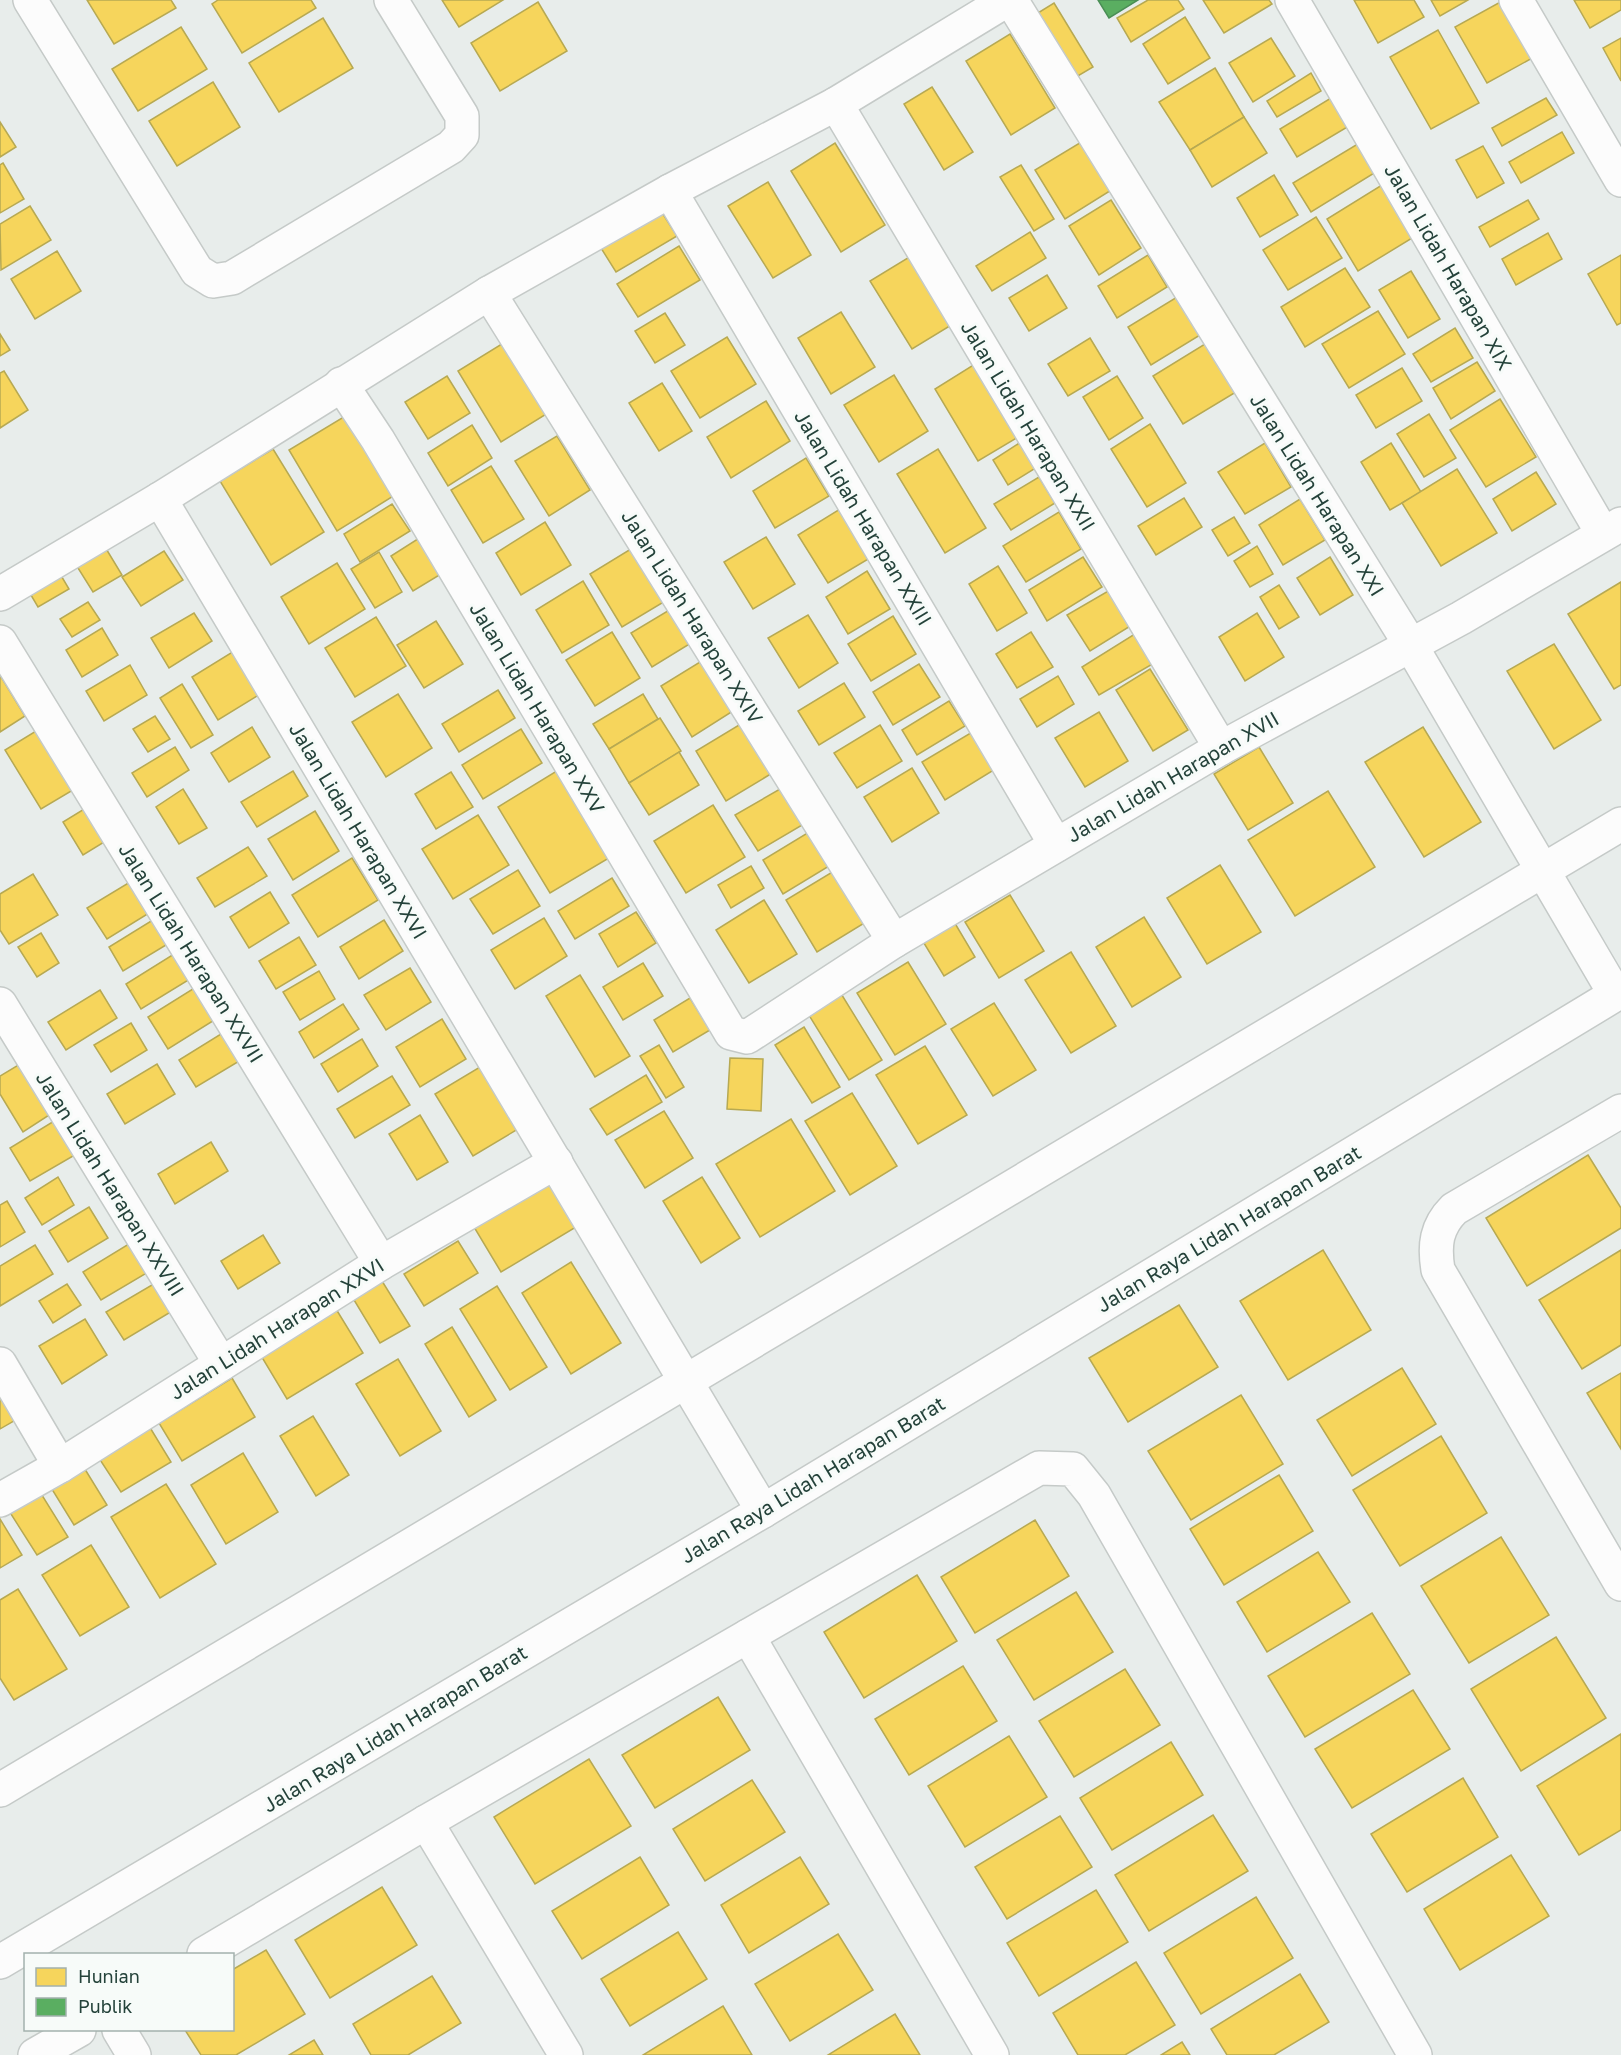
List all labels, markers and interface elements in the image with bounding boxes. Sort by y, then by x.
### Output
street label: Jalan Lidah Harapan XIX [1380,159,1518,374]
street label: Jalan Lidah Harapan XXII [957,316,1101,535]
street label: Jalan Lidah Harapan XXI [1246,389,1390,600]
street label: Jalan Lidah Harapan XXIII [790,406,938,629]
street label: Jalan Lidah Harapan XXIV [617,505,769,728]
street label: Jalan Lidah Harapan XXV [465,598,610,817]
street label: Jalan Lidah Harapan XVII [1062,706,1283,847]
street label: Jalan Lidah Harapan XXVI [285,718,433,943]
street label: Jalan Lidah Harapan XXVII [114,838,269,1067]
street label: Jalan Lidah Harapan XXVIII [32,1067,190,1300]
street label: Jalan Raya Lidah Harapan Barat [1092,1140,1365,1317]
street label: Jalan Lidah Harapan XXVI [165,1252,388,1404]
street label: Jalan Raya Lidah Harapan Barat [676,1391,949,1568]
street label: Jalan Raya Lidah Harapan Barat [258,1640,531,1817]
legend [24,1953,234,2031]
text: Hunian [78,1965,140,1987]
text: Publik [78,1995,133,2017]

